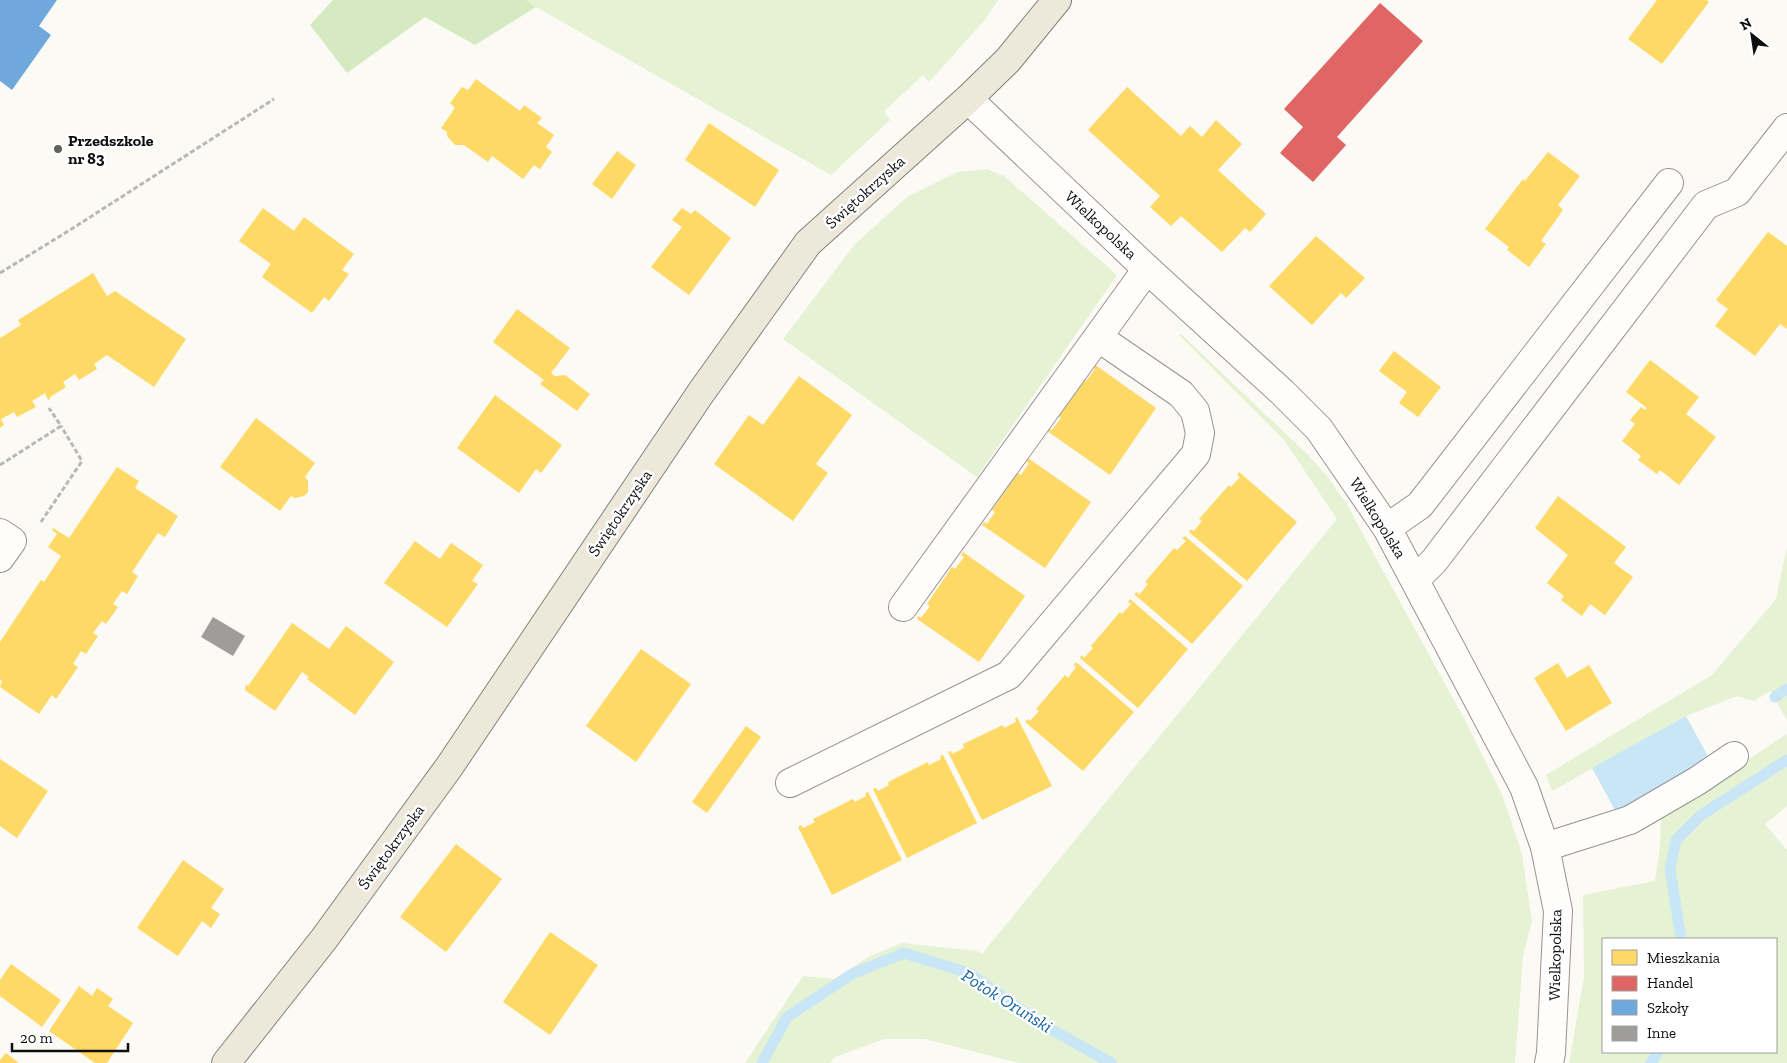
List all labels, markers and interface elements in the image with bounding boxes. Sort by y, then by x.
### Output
north arrow [1727,10,1777,60]
text: N [1737,14,1755,34]
place label: Przedszkole nr 83 [68,131,154,168]
marker: Przedszkole nr 83 [52,143,64,155]
street label: Świętokrzyska [821,151,909,233]
street label: Wielkopolska [1061,187,1141,263]
street label: Świętokrzyska [584,466,656,560]
street label: Wielkopolska [1346,474,1410,562]
street label: Świętokrzyska [354,801,428,893]
street label: Wielkopolska [1545,909,1565,1001]
legend [1602,938,1777,1053]
text: Mieszkania [1647,949,1720,967]
water label: Potok Oruński [957,964,1057,1038]
text: Handel [1647,974,1693,992]
text: Szkoły [1647,999,1689,1017]
scale bar [12,1020,129,1052]
text: Inne [1647,1024,1676,1042]
text: 20 m [20,1029,53,1047]

